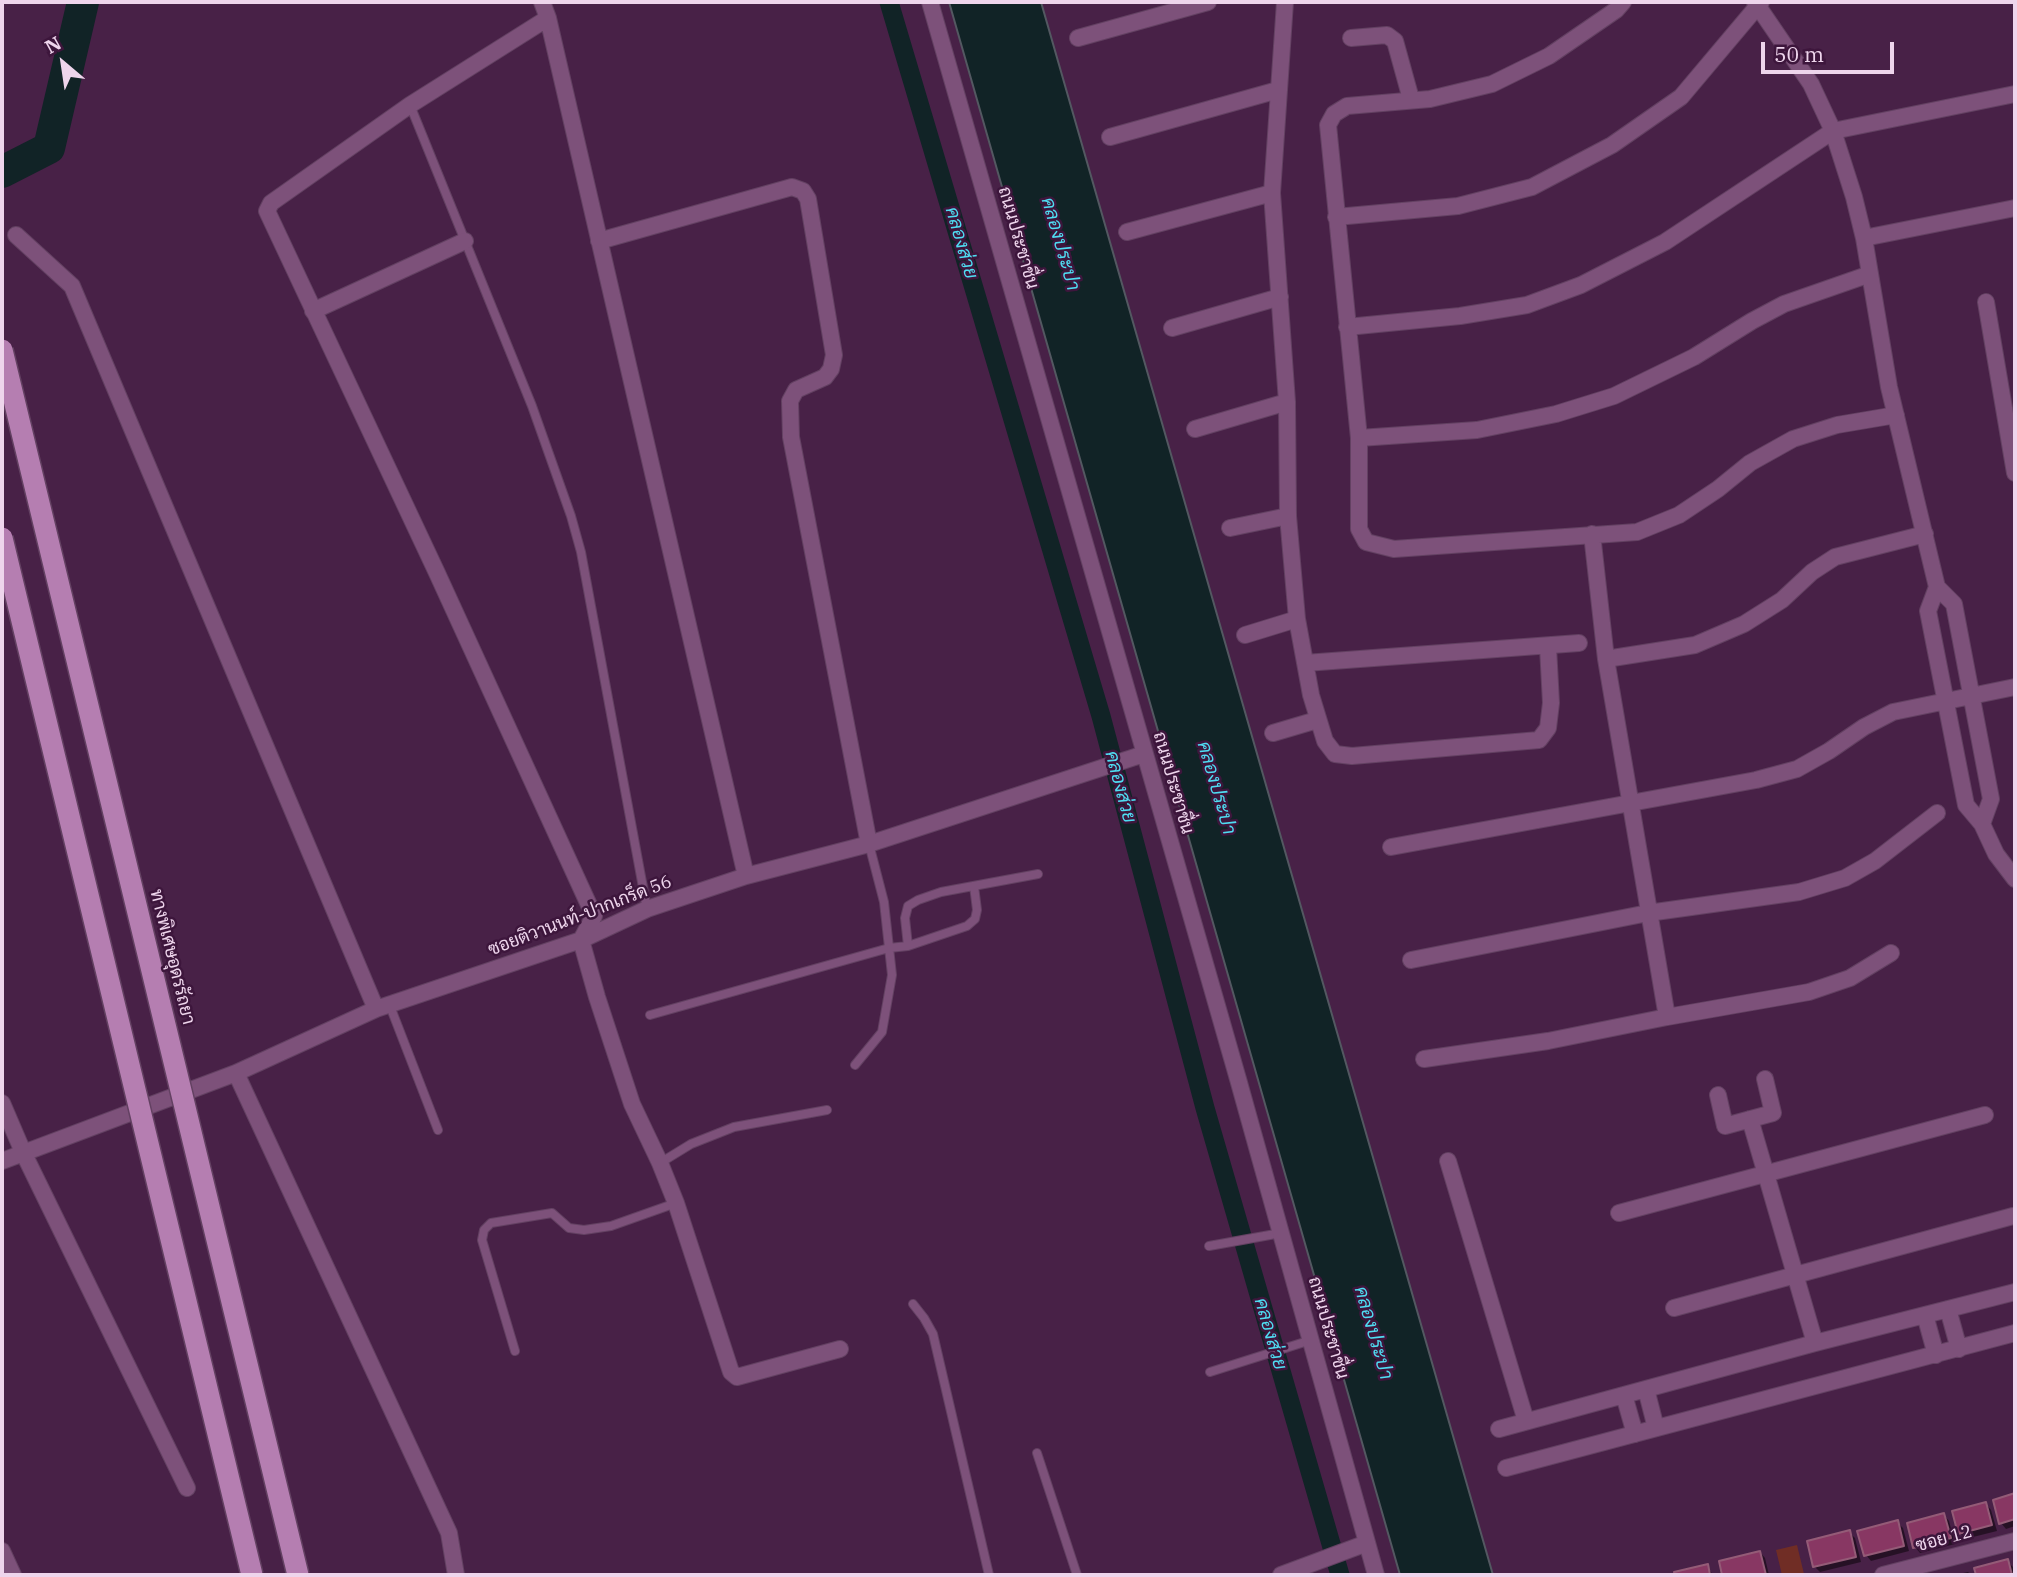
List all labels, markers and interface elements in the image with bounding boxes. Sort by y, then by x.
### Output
north arrow [28,28,98,98]
scale bar [1765,28,1898,72]
text: N [40,30,65,59]
text: 50 m [1774,40,1824,68]
street label: ถนนประชาชื่น [993,184,1043,292]
water label: คลองประปา [1036,195,1084,293]
water label: คลองส่วย [940,204,982,282]
street label: ถนนประชาชื่น [1148,729,1198,837]
water label: คลองประปา [1192,739,1240,837]
water label: คลองส่วย [1099,748,1141,826]
street label: ซอยติวานนท์-ปากเกร็ด 56 [485,871,675,961]
street label: ทางพิเศษอุดรรัถยา [145,887,199,1027]
street label: ถนนประชาชื่น [1303,1274,1353,1382]
water label: คลองประปา [1349,1284,1397,1382]
water label: คลองส่วย [1249,1295,1291,1373]
street label: ซอย 12 [1913,1521,1975,1557]

